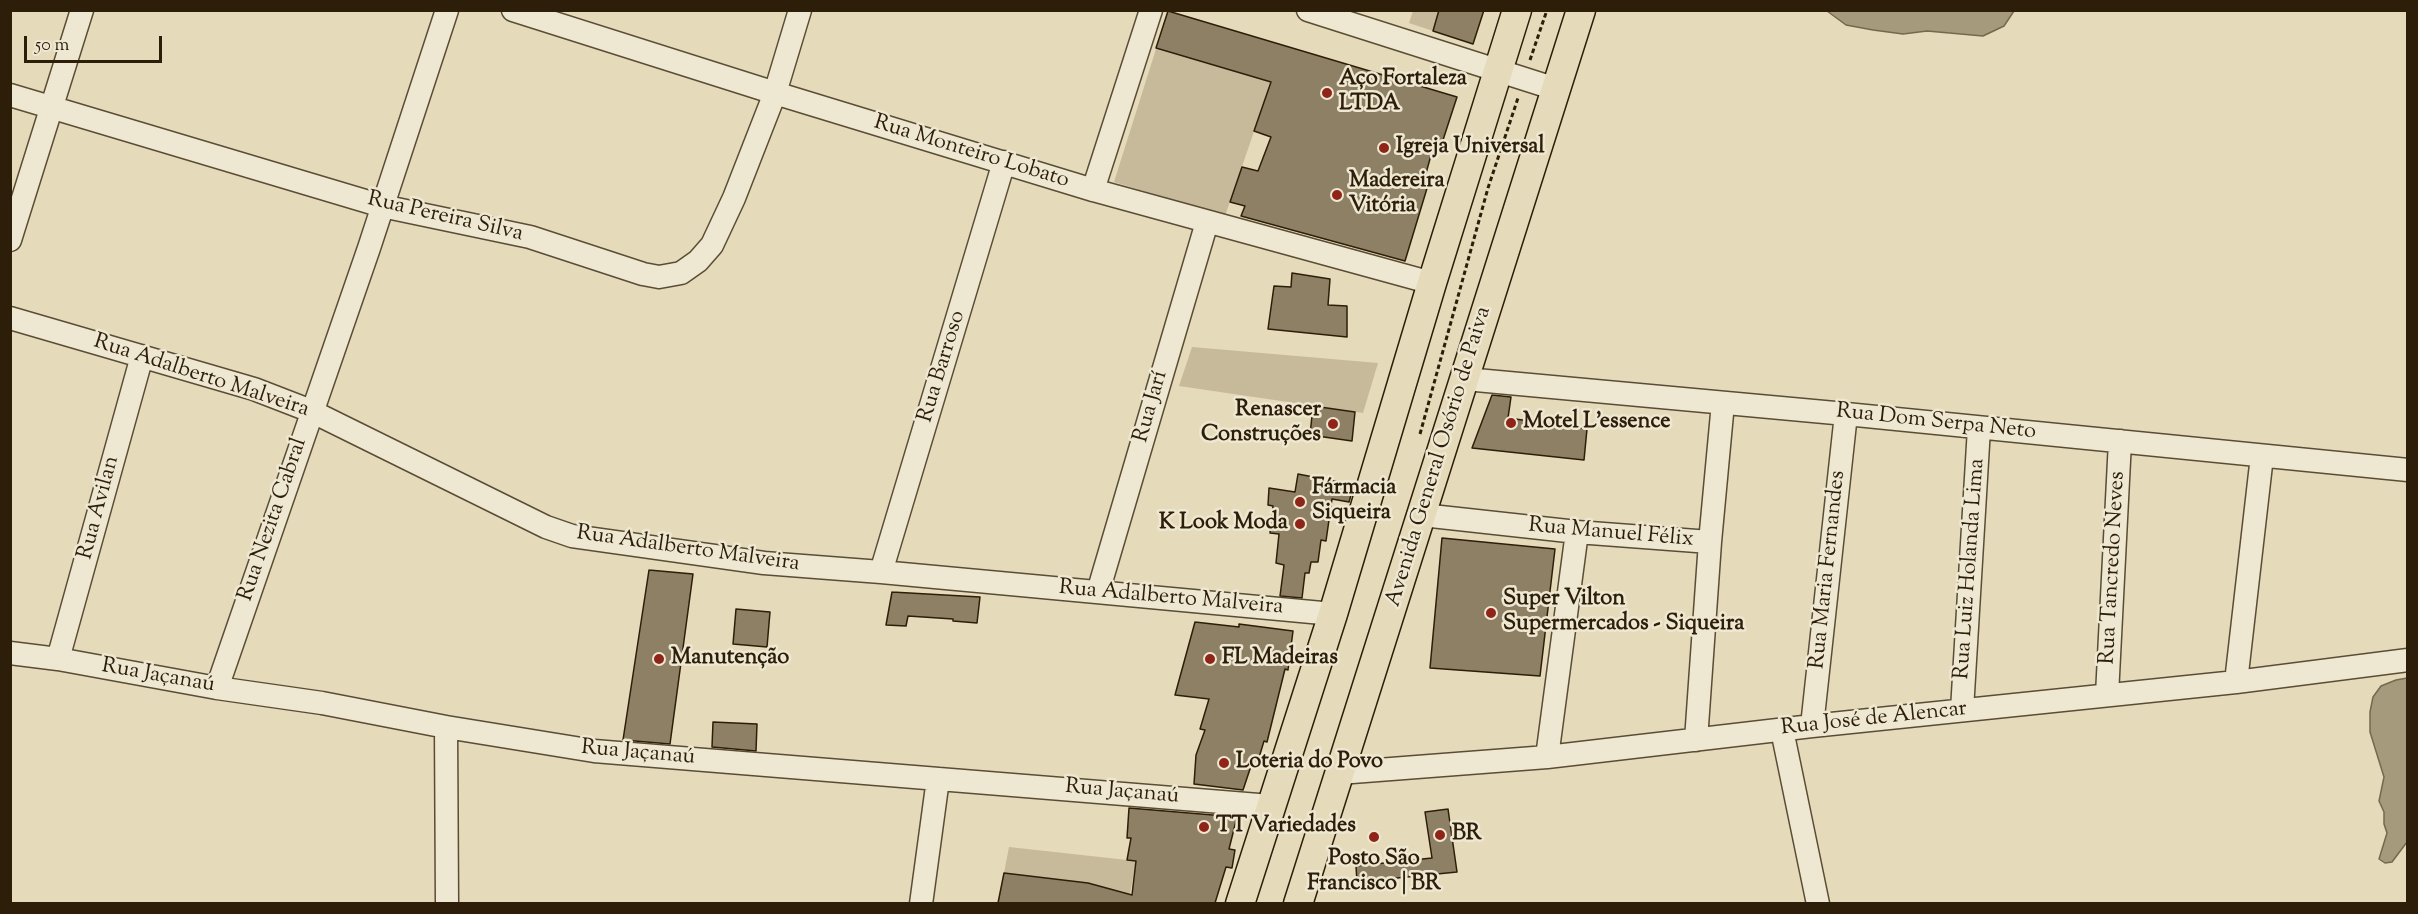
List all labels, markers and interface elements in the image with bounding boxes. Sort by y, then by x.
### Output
scale bar [27,24,165,62]
text: 50 m [35,33,69,59]
place label: Aço Fortaleza LTDA [1339,67,1467,118]
marker: Aço Fortaleza LTDA [1320,86,1334,100]
street label: Rua Monteiro Lobato [870,111,1072,195]
place label: Igreja Universal [1396,135,1545,161]
marker: Igreja Universal [1377,141,1391,155]
place label: Madereira Vitória [1349,169,1445,220]
street label: Rua Pereira Silva [365,187,525,249]
marker: Madereira Vitória [1330,188,1344,202]
street label: Avenida General Osório de Paiva [1382,304,1498,610]
street label: Rua Barroso [913,308,973,426]
street label: Rua Adalberto Malveira [90,330,312,424]
street label: Rua Jarí [1129,368,1175,446]
place label: Renascer Construções [1201,398,1321,450]
street label: Rua Dom Serpa Neto [1835,399,2037,447]
place label: Motel L'essence [1523,410,1671,436]
marker: Motel L'essence [1504,416,1518,430]
marker: Renascer Construções [1326,417,1340,431]
street label: Rua Nezita Cabral [234,435,314,605]
street label: Rua Avilan [73,453,127,563]
street label: Rua Luiz Holanda Lima [1950,458,1992,680]
street label: Rua Maria Fernandes [1805,469,1853,671]
street label: Rua Tancredo Neves [2096,471,2132,665]
place label: Fármacia Siqueira [1312,476,1396,528]
marker: Fármacia Siqueira [1293,495,1307,509]
place label: K Look Moda [1159,511,1288,537]
street label: Rua Manuel Félix [1527,514,1695,554]
marker: K Look Moda [1293,517,1307,531]
street label: Rua Adalberto Malveira [575,521,801,579]
street label: Rua Adalberto Malveira [1058,576,1284,622]
place label: Super Vilton Supermercados - Siqueira [1503,587,1744,638]
marker: Super Vilton Supermercados - Siqueira [1484,606,1498,620]
place label: Manutenção [671,646,789,672]
place label: FL Madeiras [1222,646,1338,672]
marker: Manutenção [652,652,666,666]
marker: FL Madeiras [1203,652,1217,666]
street label: Rua Jaçanaú [99,654,217,700]
street label: Rua José de Alencar [1780,697,1968,743]
street label: Rua Jaçanaú [580,736,696,772]
place label: Loteria do Povo [1236,750,1383,776]
marker: Loteria do Povo [1217,756,1231,770]
street label: Rua Jaçanaú [1064,775,1180,811]
place label: TT Variedades [1216,814,1356,840]
marker: TT Variedades [1197,820,1211,834]
place label: BR [1452,822,1482,848]
marker: BR [1433,828,1447,842]
marker: Posto São Francisco | BR [1367,830,1381,844]
place label: Posto São Francisco | BR [1307,847,1441,898]

